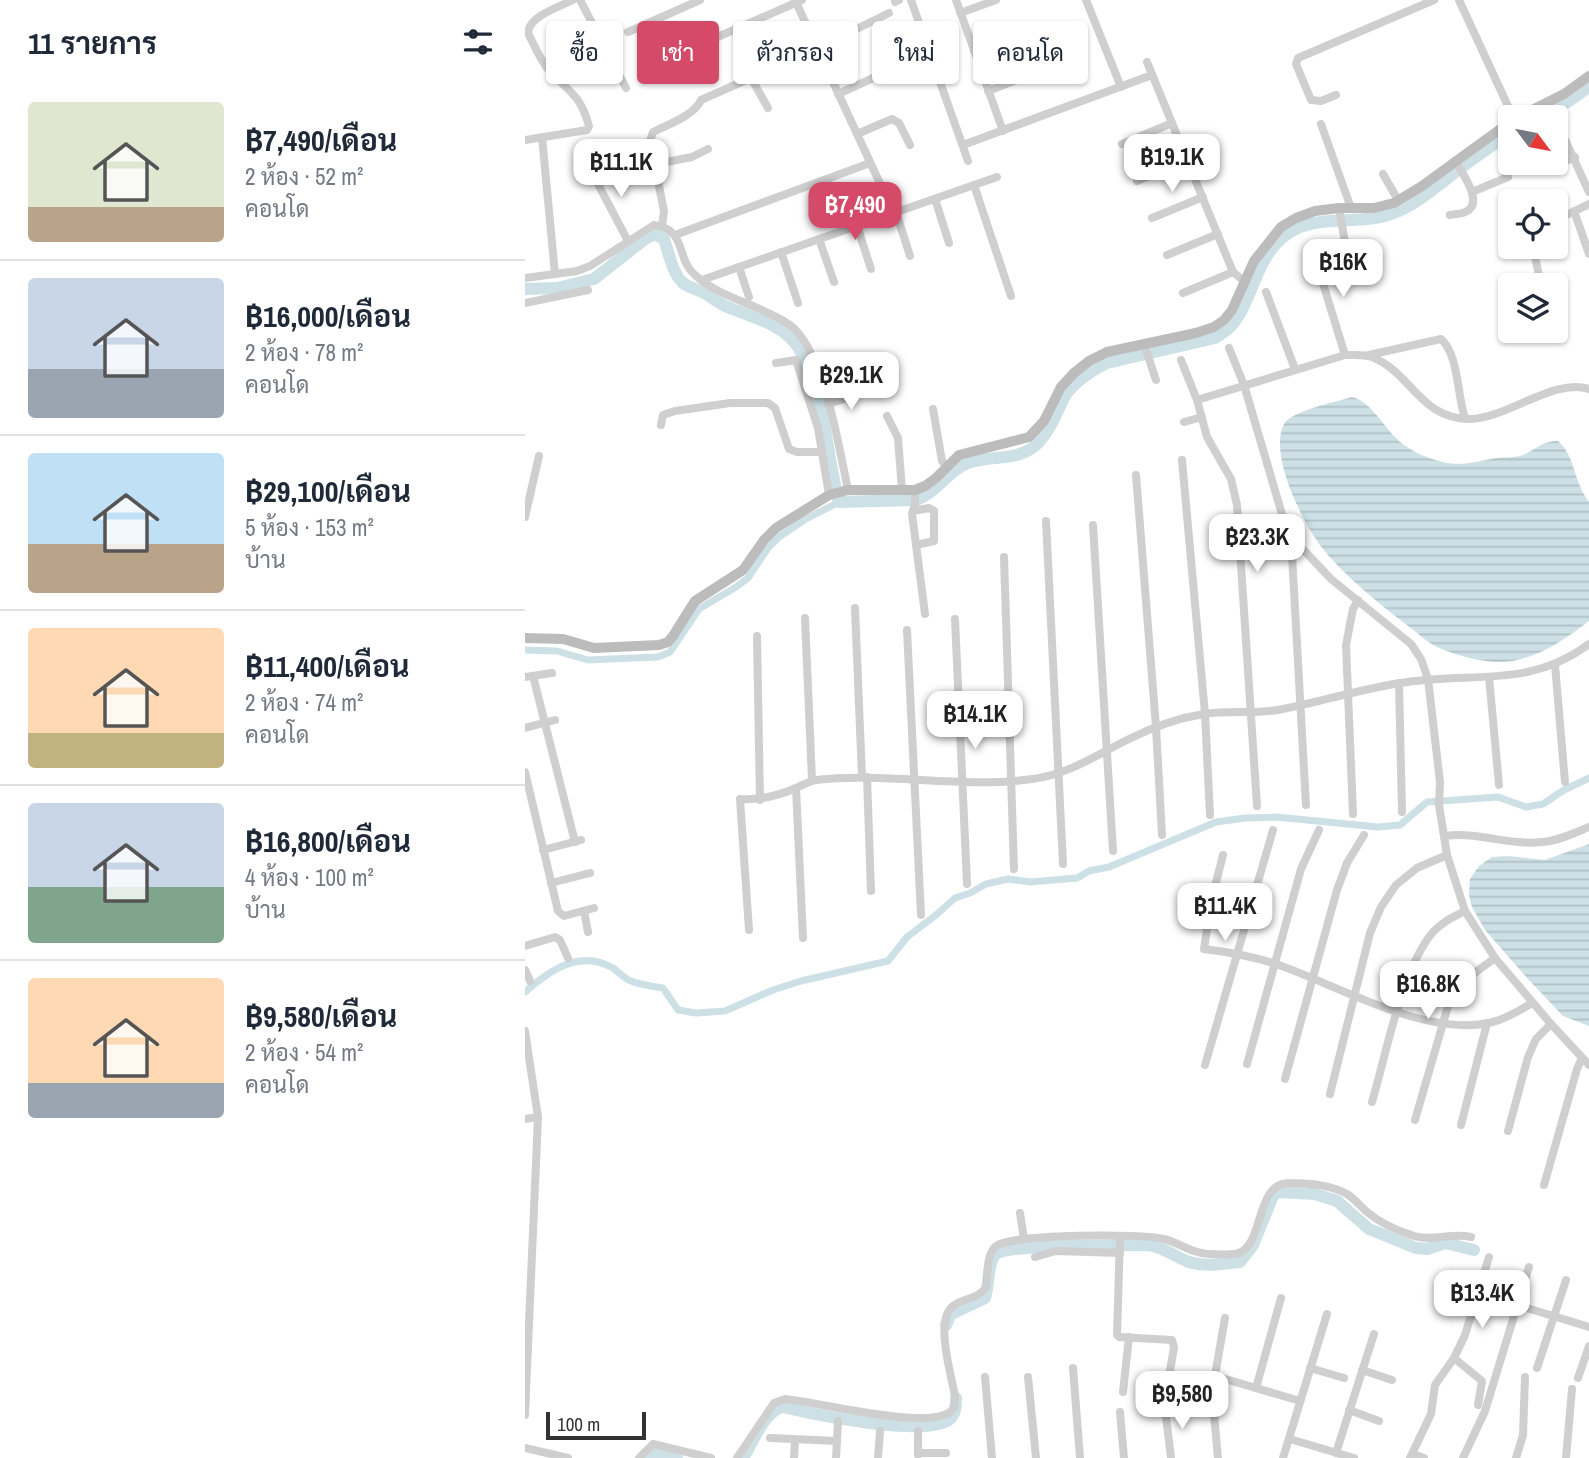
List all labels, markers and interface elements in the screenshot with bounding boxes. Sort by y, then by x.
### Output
chip: ซื้อ [546,21,623,84]
chip: เช่า [637,21,719,84]
chip: ตัวกรอง [733,21,858,84]
chip: ใหม่ [872,21,959,84]
chip: คอนโด [973,21,1088,84]
text: 11 รายการ [28,23,157,63]
icon: filters [459,23,497,61]
north arrow [1498,105,1568,175]
map controls [1498,105,1568,343]
text: ฿7,490/เดือน [245,120,397,160]
icon: home [84,130,168,214]
pin: ฿19.1K [1115,134,1229,194]
pin: ฿11.1K [564,140,678,199]
text: ฿19.1K [1140,141,1204,172]
text: ฿11.1K [589,146,653,177]
text: 2 ห้อง · 52 m² [245,161,363,192]
pin: ฿7,490 [798,182,912,242]
text: ฿7,490 [824,189,886,220]
button: locate [1498,189,1568,259]
text: คอนโด [245,193,309,224]
pin: ฿16K [1302,240,1384,299]
text: ฿16K [1319,246,1367,277]
button: layers [1498,273,1568,343]
text: ฿16,000/เดือน [245,296,411,336]
icon: home [84,306,168,390]
text: 2 ห้อง · 78 m² [245,337,363,368]
pin: ฿29.1K [794,352,908,412]
text: ฿29.1K [819,359,883,390]
text: คอนโด [245,369,309,400]
text: ฿29,100/เดือน [245,471,411,511]
icon: home [84,481,168,565]
text: 5 ห้อง · 153 m² [245,512,374,543]
pin: ฿23.3K [1200,514,1314,574]
text: ฿23.3K [1225,521,1289,552]
text: บ้าน [245,544,286,575]
text: ฿11,400/เดือน [245,646,410,686]
icon: home [84,656,168,740]
text: 2 ห้อง · 74 m² [245,687,363,718]
pin: ฿14.1K [918,692,1032,751]
text: ฿14.1K [943,698,1007,729]
text: คอนโด [245,719,309,750]
text: ฿16,800/เดือน [245,821,411,861]
icon: home [84,831,168,915]
text: 4 ห้อง · 100 m² [245,862,374,893]
pin: ฿11.4K [1168,884,1282,943]
text: ฿11.4K [1193,890,1257,921]
text: บ้าน [245,894,286,925]
pin: ฿16.8K [1371,962,1485,1021]
text: ฿16.8K [1396,968,1460,999]
text: ฿9,580/เดือน [245,996,397,1036]
icon: home [84,1006,168,1090]
text: 2 ห้อง · 54 m² [245,1037,363,1068]
text: คอนโด [245,1069,309,1100]
pin: ฿13.4K [1425,1270,1539,1330]
text: ฿13.4K [1450,1277,1514,1308]
pin: ฿9,580 [1125,1372,1239,1431]
text: ฿9,580 [1151,1378,1213,1409]
scale bar [546,1409,646,1441]
text: 100 m [557,1411,600,1437]

